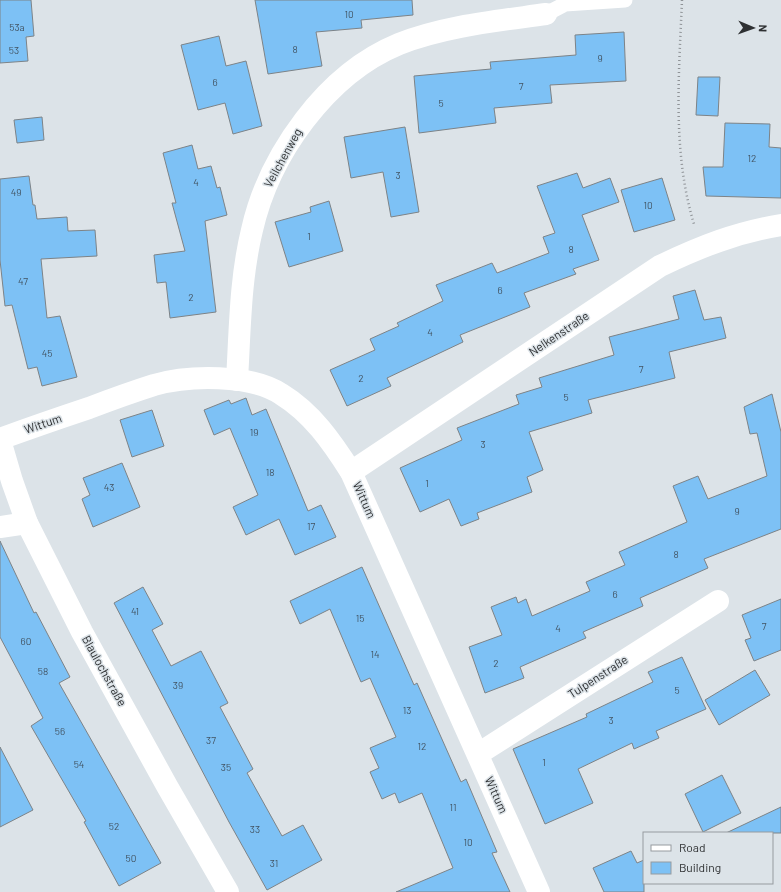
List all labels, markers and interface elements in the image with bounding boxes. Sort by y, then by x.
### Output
house number: 10 [344,8,354,20]
north arrow [733,8,773,48]
house number: 53a [9,21,25,33]
text: N [757,24,770,32]
house number: 8 [292,43,298,55]
house number: 53 [9,44,19,56]
house number: 9 [597,52,603,64]
house number: 6 [212,76,218,88]
house number: 7 [519,80,524,92]
house number: 5 [438,97,444,109]
street label: Veilchenweg [260,126,304,189]
house number: 12 [748,152,756,164]
house number: 3 [395,169,401,181]
house number: 4 [193,176,199,188]
house number: 49 [11,186,21,198]
house number: 10 [643,199,653,211]
house number: 1 [307,230,311,242]
house number: 8 [568,243,574,255]
house number: 47 [18,275,28,287]
house number: 6 [497,284,503,296]
house number: 2 [188,291,194,303]
street label: Nelkenstraße [526,308,591,358]
house number: 4 [427,326,433,338]
house number: 45 [42,347,52,359]
house number: 7 [639,363,644,375]
house number: 2 [358,372,364,384]
house number: 5 [563,391,569,403]
street label: Wittum [22,410,63,436]
house number: 19 [250,426,258,438]
house number: 3 [480,438,486,450]
house number: 18 [266,466,274,478]
house number: 1 [425,477,429,489]
street label: Wittum [351,479,379,520]
house number: 43 [104,481,114,493]
house number: 9 [734,505,740,517]
house number: 17 [307,520,315,532]
house number: 8 [673,548,679,560]
house number: 6 [612,588,618,600]
house number: 41 [131,605,139,617]
house number: 15 [356,612,364,624]
house number: 7 [762,620,767,632]
house number: 4 [555,622,561,634]
street label: Blaulochstraße [80,633,130,708]
house number: 60 [21,635,31,647]
house number: 14 [370,648,380,660]
street label: Tulpenstraße [565,652,630,701]
house number: 2 [493,657,499,669]
house number: 58 [38,665,48,677]
house number: 39 [173,679,183,691]
house number: 5 [674,684,680,696]
house number: 13 [403,704,411,716]
house number: 3 [608,714,614,726]
house number: 56 [55,725,65,737]
house number: 37 [206,734,216,746]
house number: 12 [418,740,426,752]
house number: 1 [542,756,546,768]
house number: 54 [74,758,84,770]
house number: 35 [221,761,231,773]
street label: Wittum [483,774,511,815]
house number: 11 [449,801,457,813]
house number: 52 [109,820,119,832]
house number: 33 [250,823,260,835]
legend [643,832,773,884]
house number: 10 [463,836,473,848]
text: Road [679,840,706,854]
house number: 50 [126,852,136,864]
house number: 31 [270,857,278,869]
text: Building [679,860,721,874]

